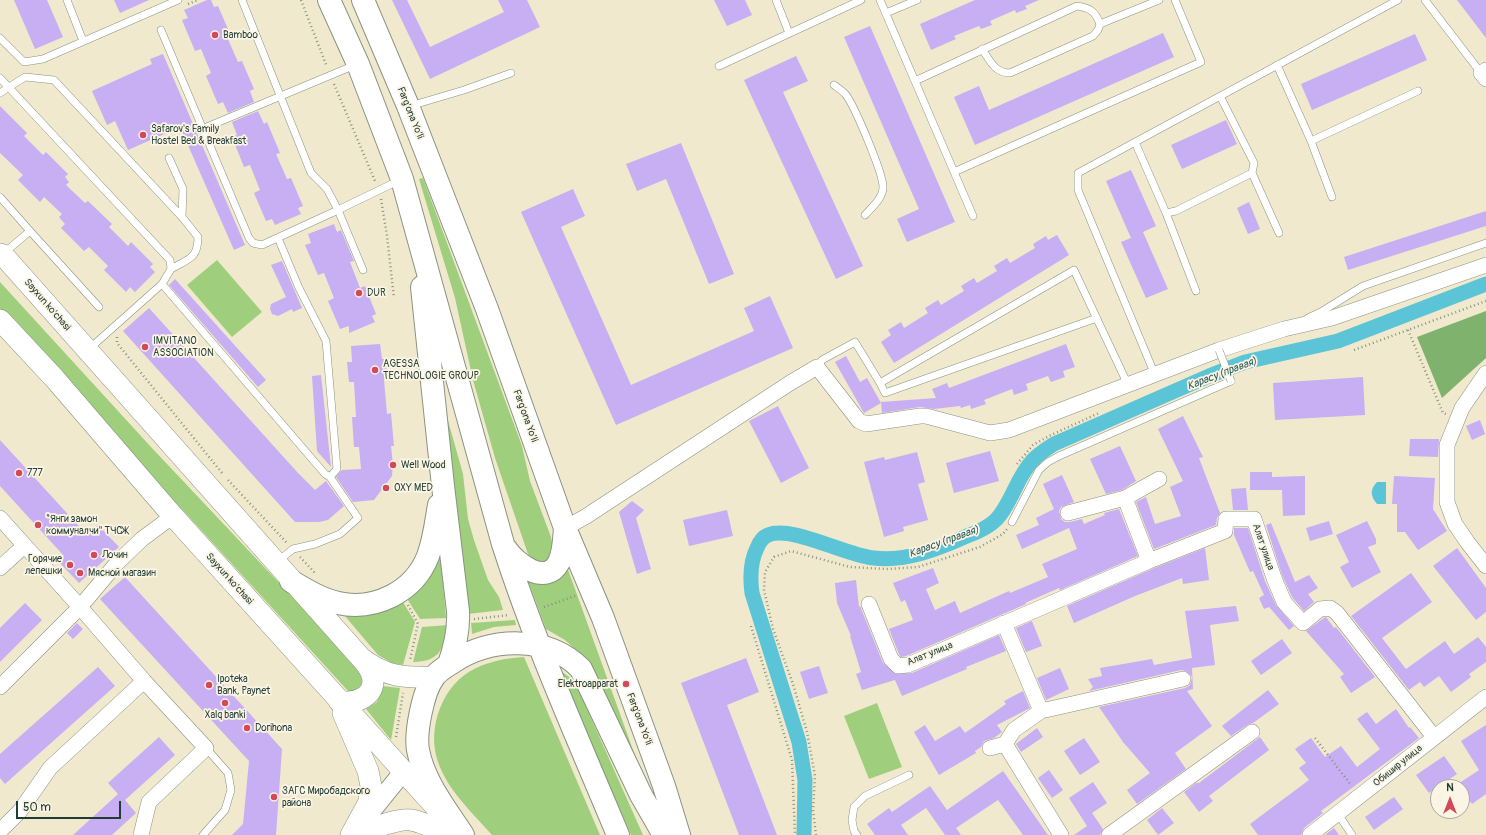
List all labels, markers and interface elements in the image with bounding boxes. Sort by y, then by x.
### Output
place label: Bamboo [223,29,258,41]
marker: Bamboo [210,30,220,40]
street label: Farg'ona Yo'li [394,85,426,141]
place label: Safarov's Family Hostel Bed & Breakfast [151,123,246,146]
marker: Safarov's Family Hostel Bed & Breakfast [138,130,148,140]
street label: Sayxun ko'chasi [21,277,73,333]
place label: DUR [367,287,386,299]
marker: DUR [354,288,364,298]
place label: IMVITANO ASSOCIATION [153,335,214,358]
marker: IMVITANO ASSOCIATION [140,342,150,352]
water label: Карасу (правая) [1185,355,1259,393]
place label: AGESSA TECHNOLOGIE GROUP [383,358,479,382]
marker: AGESSA TECHNOLOGIE GROUP [370,365,380,375]
street label: Farg'ona Yo'li [510,388,540,444]
place label: Well Wood [401,459,446,471]
marker: Well Wood [388,460,398,470]
place label: 777 [27,467,43,479]
marker: 777 [14,468,24,478]
place label: OXY MED [394,482,433,494]
marker: OXY MED [381,483,391,493]
place label: "Янги замон коммуналчи" ТЧСЖ [46,513,128,536]
marker: "Янги замон коммуналчи" ТЧСЖ [33,520,43,530]
street label: Алат улица [1249,522,1277,572]
water label: Карасу (правая) [907,523,981,561]
place label: Лочин [102,549,128,561]
marker: Лочин [89,550,99,560]
street label: Sayxun ko'chasi [203,551,255,607]
place label: Горячие лепешки [25,553,62,576]
marker: Горячие лепешки [65,560,75,570]
place label: Мясной магазин [88,567,156,579]
marker: Мясной магазин [75,568,85,578]
street label: Алат улица [905,639,955,669]
place label: Ipoteka Bank, Paynet [217,673,270,696]
place label: Elektroapparat [558,678,618,690]
marker: Elektroapparat [621,679,631,689]
marker: Ipoteka Bank, Paynet [204,680,214,690]
street label: Farg'ona Yo'li [624,691,654,747]
marker: Xalq banki [220,698,230,708]
place label: Xalq banki [205,709,245,721]
place label: Dorihona [255,722,292,734]
marker: Dorihona [242,723,252,733]
street label: Обишир улица [1371,743,1425,789]
north arrow [1430,779,1470,819]
text: N [1446,781,1454,794]
place label: ЗАГС Миробадского района [282,785,370,808]
marker: ЗАГС Миробадского района [269,792,279,802]
scale bar [18,793,123,819]
text: 50 m [23,800,51,815]

